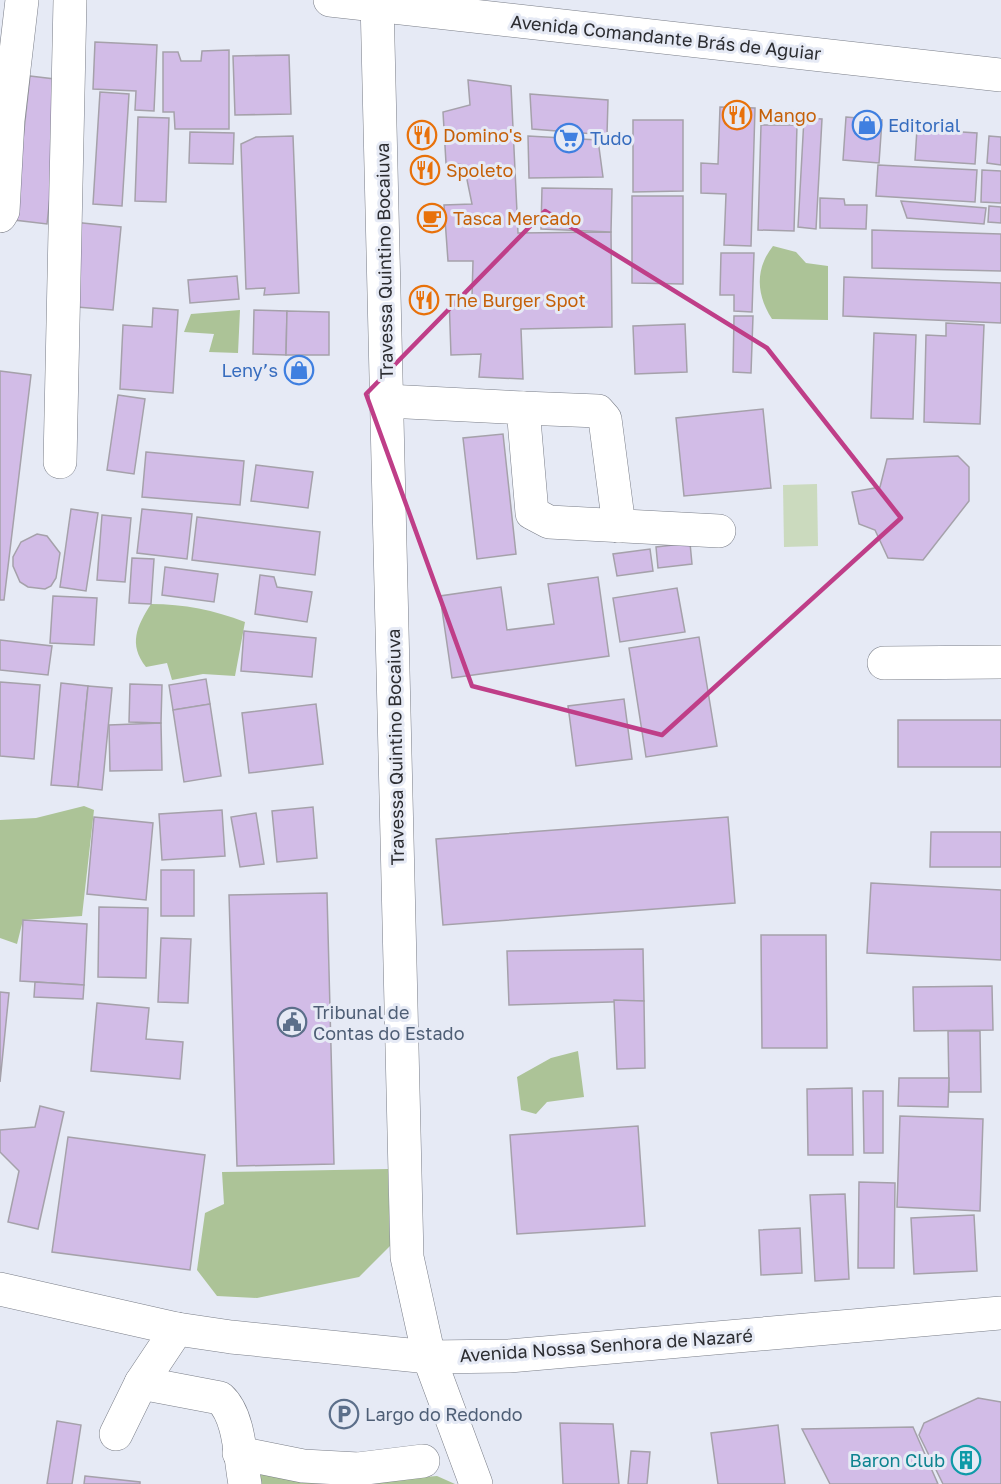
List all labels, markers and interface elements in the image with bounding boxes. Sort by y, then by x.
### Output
street label: Avenida Comandante Brás de Aguiar [510,10,822,64]
restaurant icon: Mango [721,99,753,131]
place label: Mango [758,104,817,126]
shop icon: Editorial [851,109,883,141]
place label: Editorial [888,114,961,136]
restaurant icon: Domino's [406,119,438,151]
supermarket icon: Tudo [553,122,585,154]
place label: Domino's [443,124,522,146]
place label: Tudo [590,127,632,149]
street label: Travessa Quintino Bocaiuva [371,142,397,380]
restaurant icon: Spoleto [409,154,441,186]
place label: Spoleto [446,159,513,181]
cafe icon: Tasca Mercado [416,202,448,234]
place label: Tasca Mercado [453,207,581,229]
restaurant icon: The Burger Spot [408,284,440,316]
place label: The Burger Spot [445,289,586,311]
shop icon: Leny’s [283,354,315,386]
place label: Leny’s [221,359,278,381]
street label: Travessa Quintino Bocaiuva [382,628,408,866]
place label: Tribunal de Contas do Estado [313,1001,464,1044]
public building icon: Tribunal de Contas do Estado [276,1006,308,1038]
street label: Avenida Nossa Senhora de Nazaré [459,1324,753,1366]
parking icon: Largo do Redondo [328,1398,360,1430]
place label: Largo do Redondo [365,1403,523,1425]
building icon: Baron Club [950,1444,982,1476]
place label: Baron Club [850,1449,945,1471]

